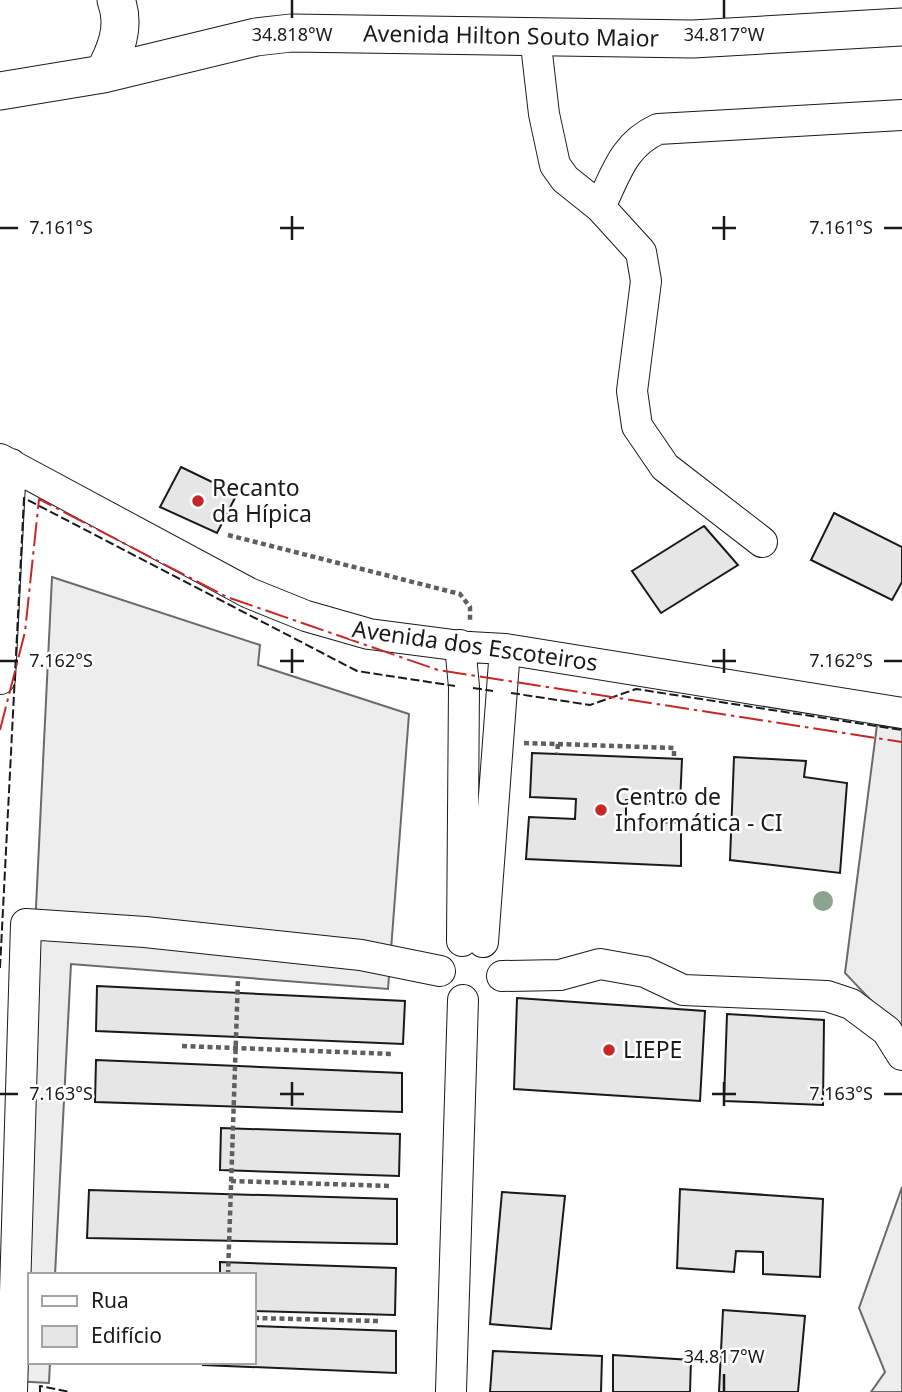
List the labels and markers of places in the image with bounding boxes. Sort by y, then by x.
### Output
place label: Recanto da Hípica [212,471,312,529]
marker: Recanto da Hípica [190,493,206,509]
place label: Centro de Informática - CI [615,780,783,838]
marker: Centro de Informática - CI [593,802,609,818]
place label: LIEPE [623,1033,682,1065]
marker: LIEPE [601,1042,617,1058]

